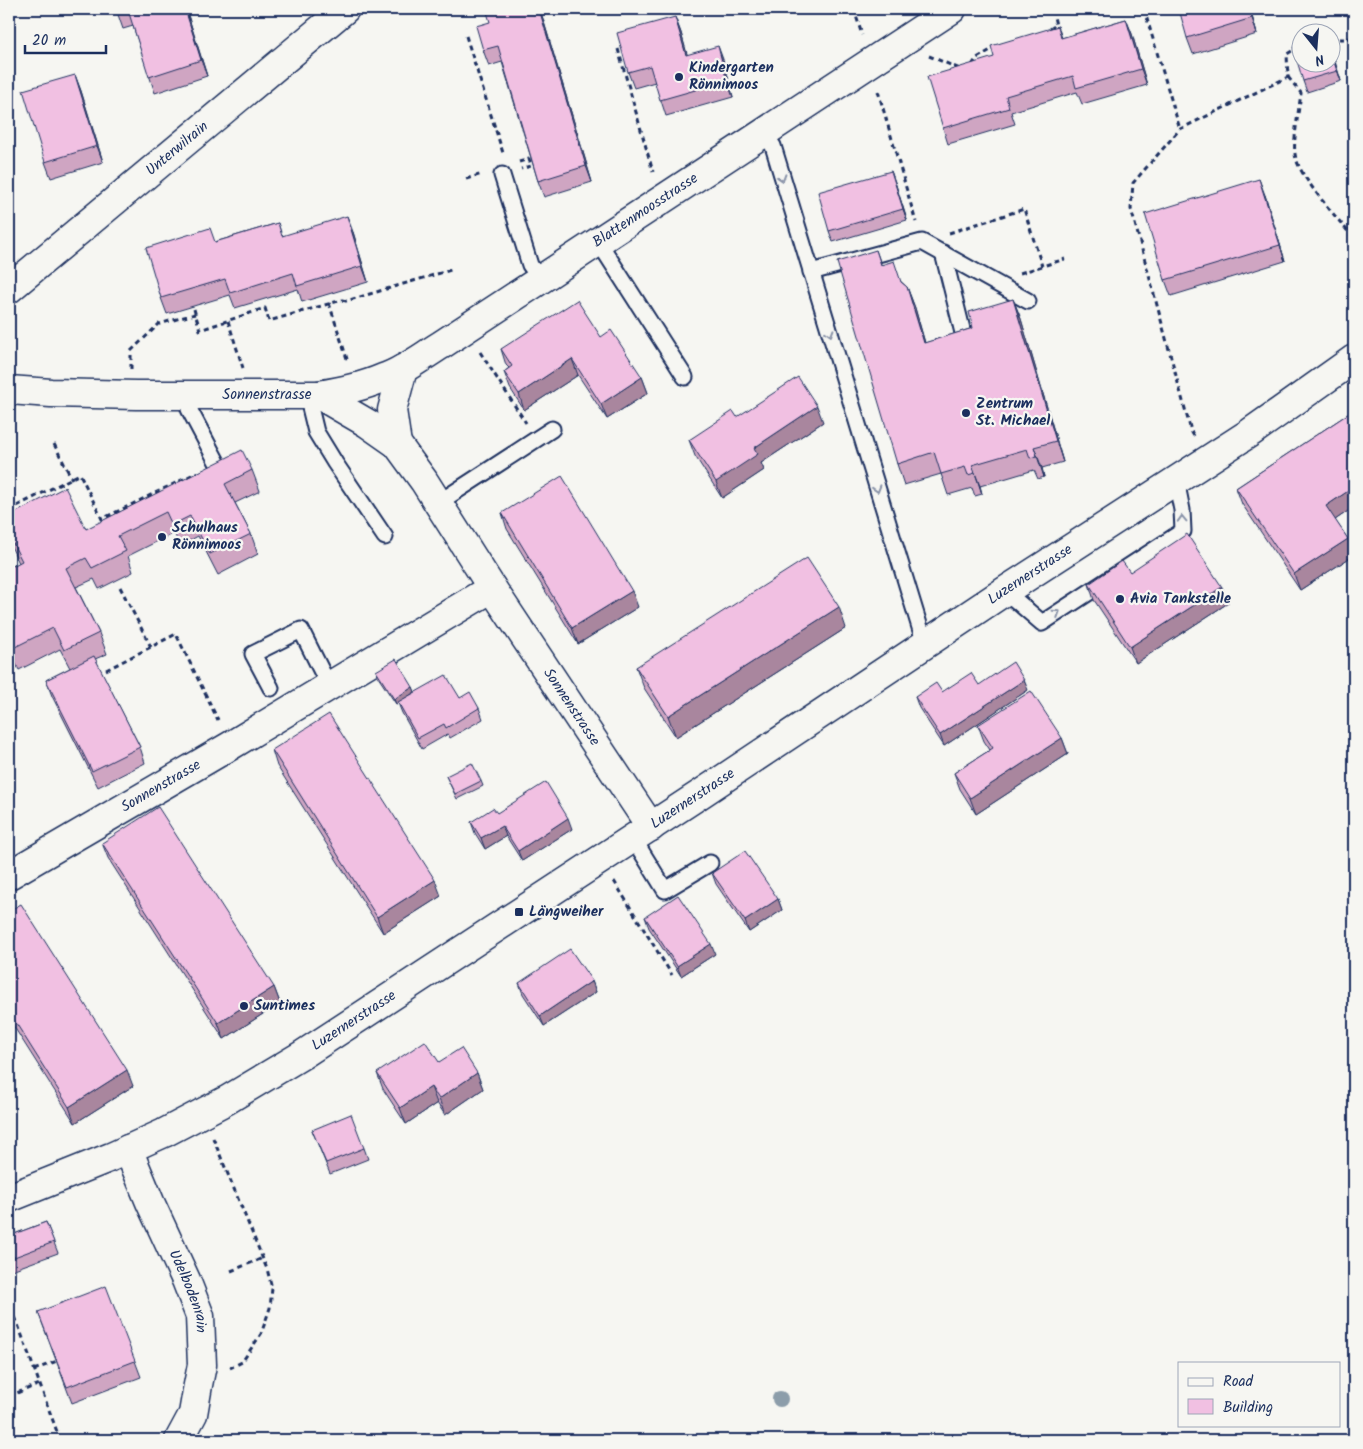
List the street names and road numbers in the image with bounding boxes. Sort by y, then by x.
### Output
street label: Unterwilrain [141,115,214,182]
street label: Blattenmoosstrasse [588,167,703,254]
street label: Sonnenstrasse [222,383,312,407]
street label: Luzernerstrasse [983,538,1078,611]
street label: Sonnenstrasse [537,663,606,751]
street label: Sonnenstrasse [116,753,206,819]
street label: Luzernerstrasse [646,762,740,836]
street label: Luzernerstrasse [307,984,402,1058]
street label: Udelbodenrain [162,1246,213,1333]

